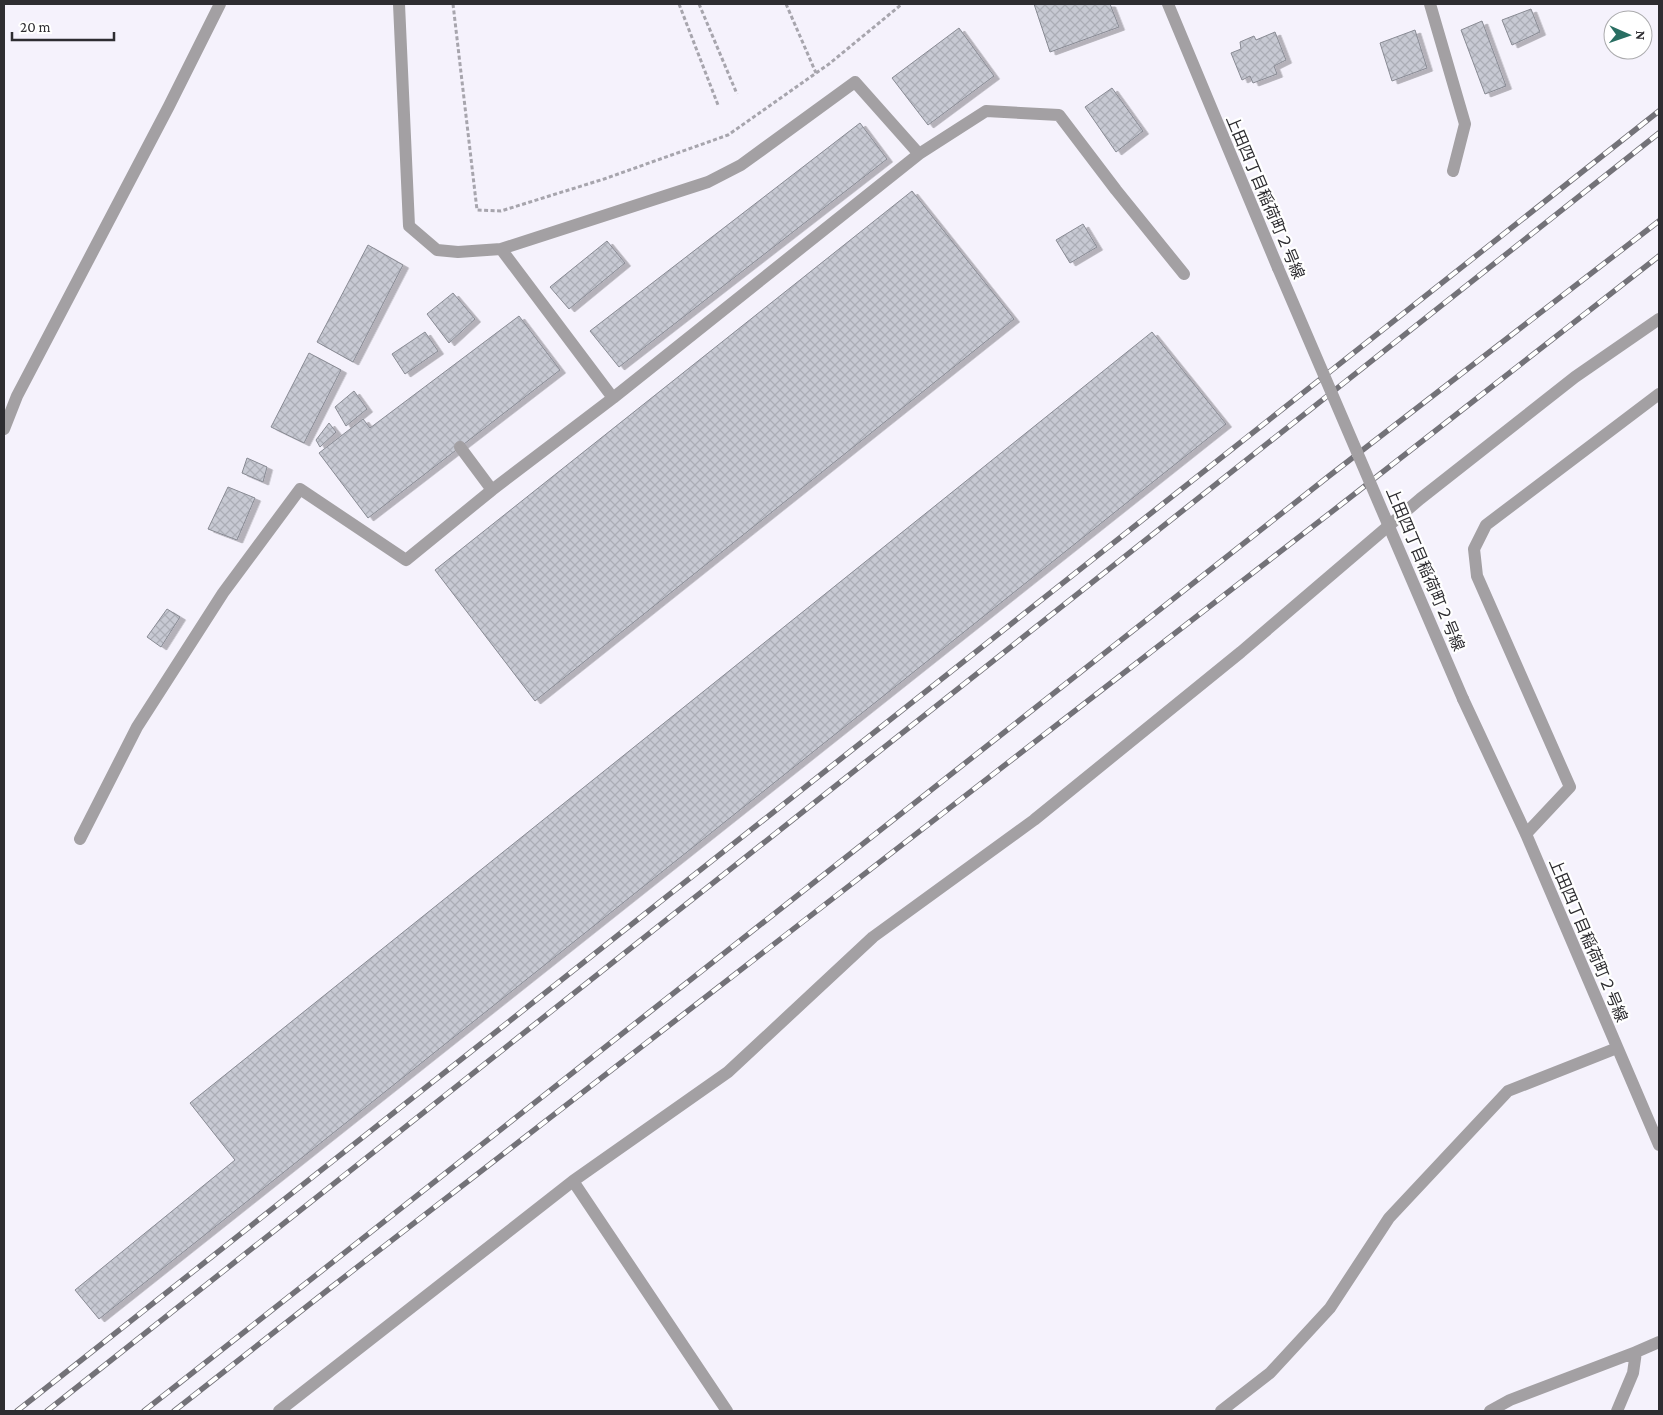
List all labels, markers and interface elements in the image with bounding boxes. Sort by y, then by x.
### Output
scale bar [12,10,115,42]
north arrow [1603,10,1653,60]
text: 20 m [20,19,51,35]
text: N [1633,30,1649,41]
street label: 上田四丁目稲荷町２号線 [1223,113,1308,282]
street label: 上田四丁目稲荷町２号線 [1383,485,1468,654]
street label: 上田四丁目稲荷町２号線 [1546,856,1631,1025]

